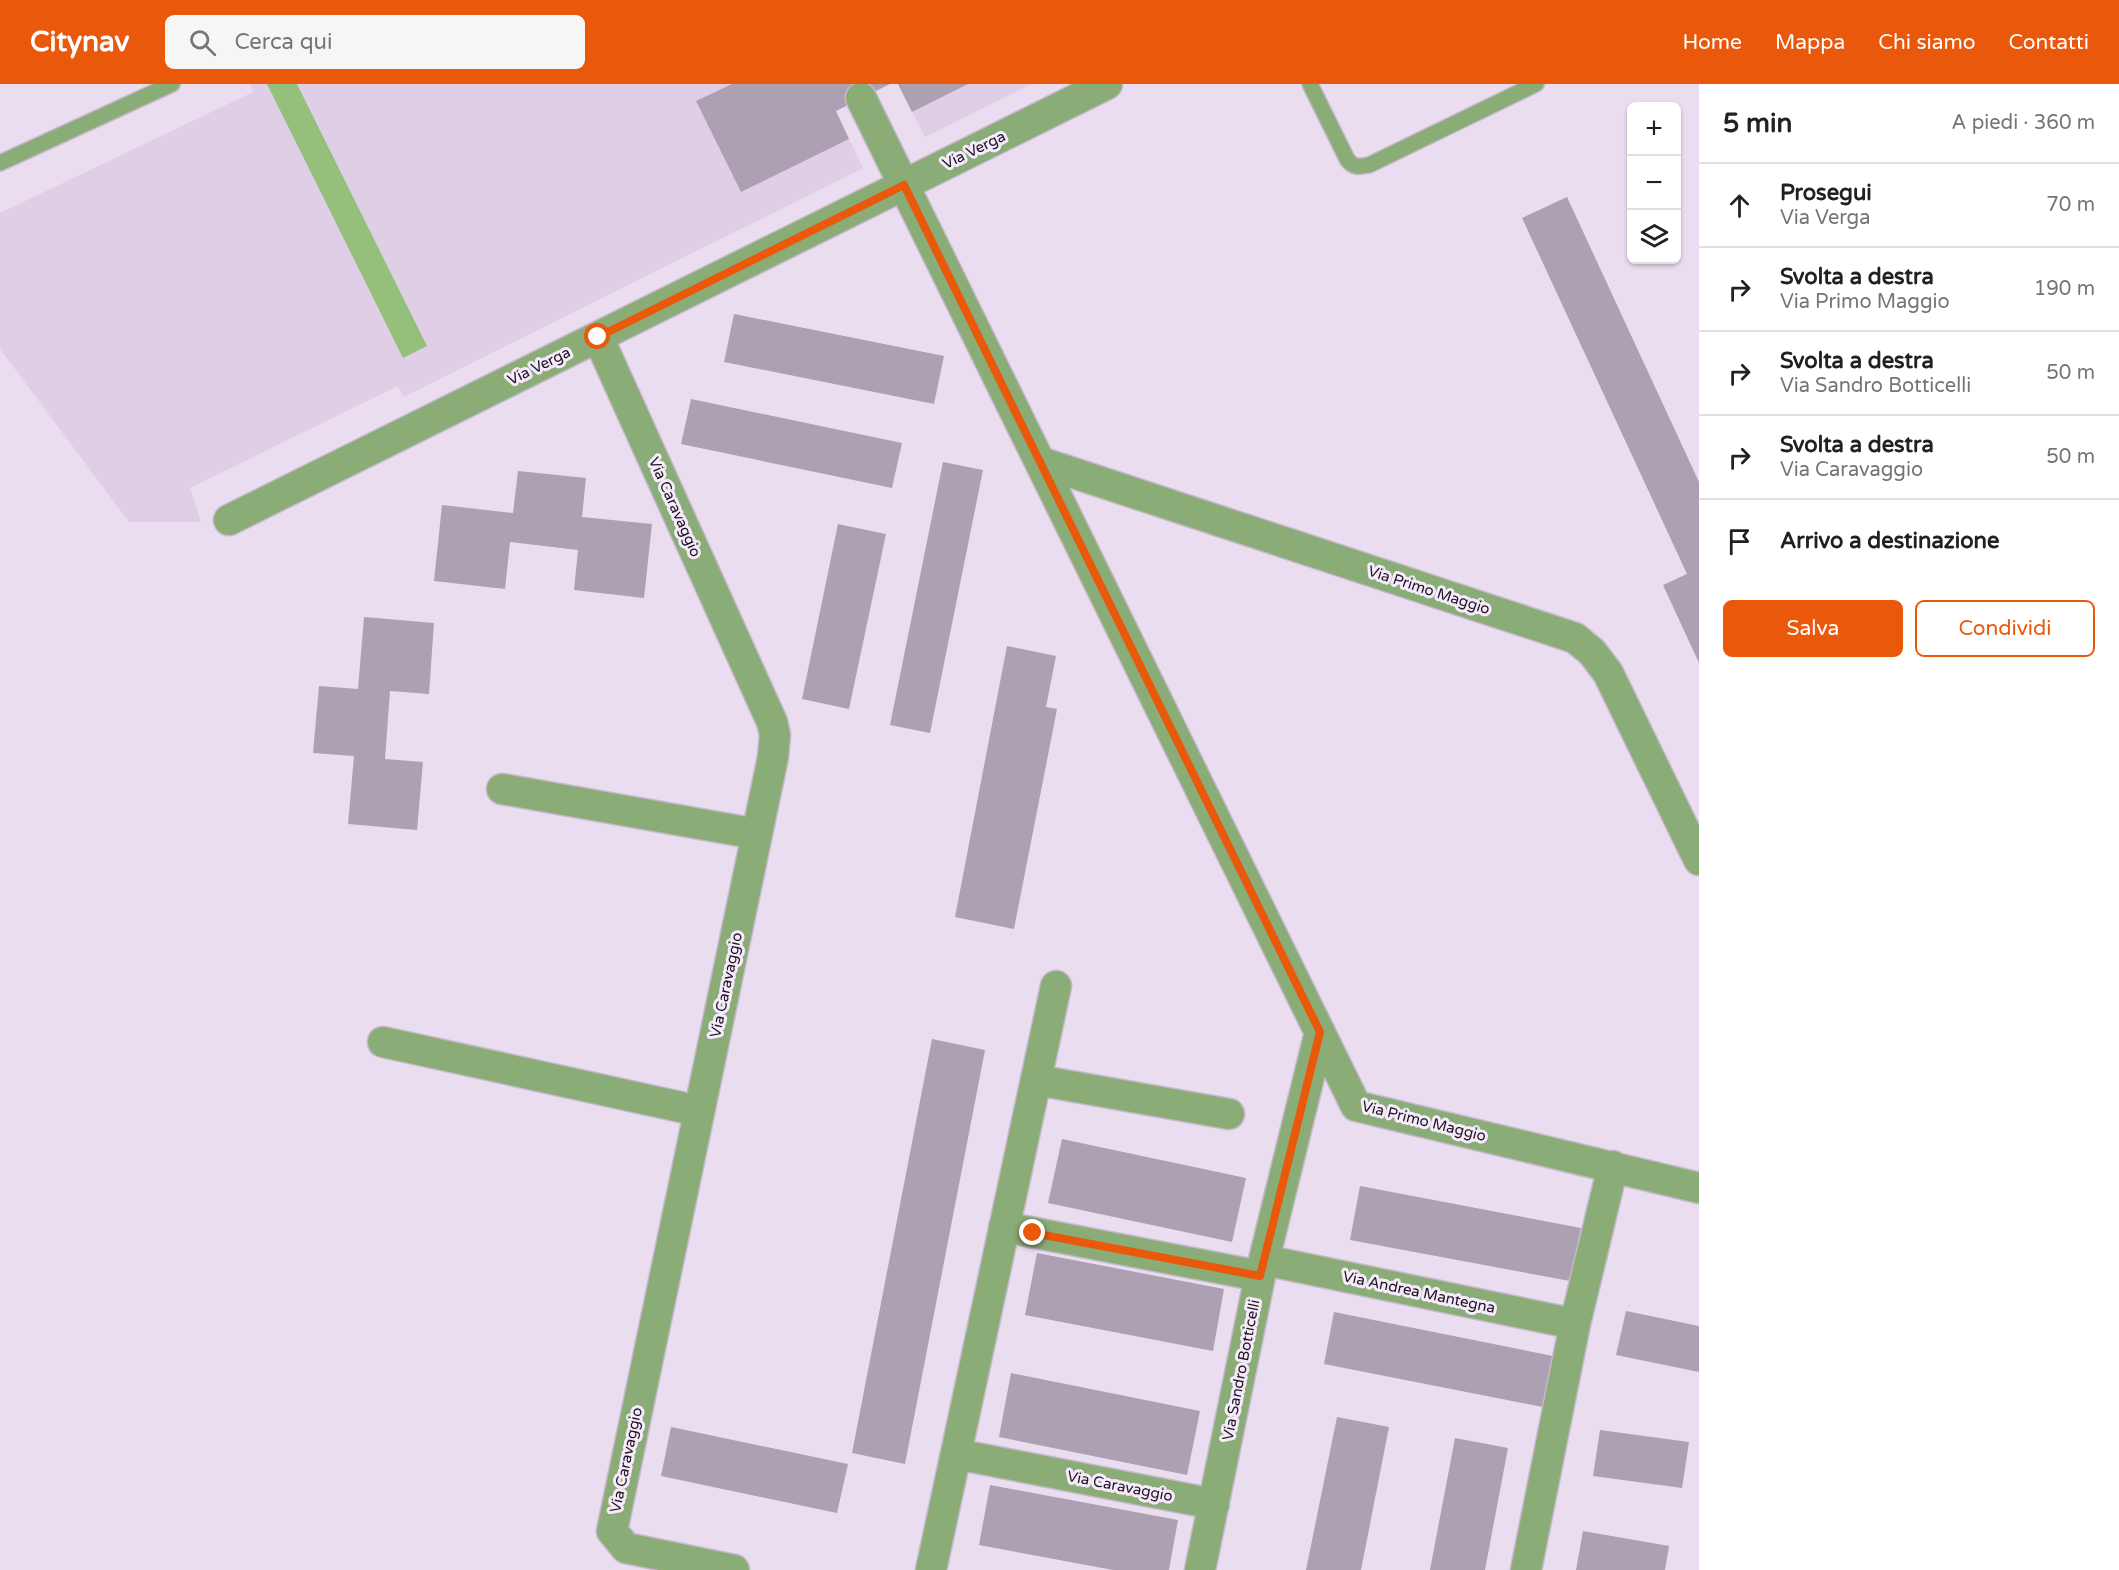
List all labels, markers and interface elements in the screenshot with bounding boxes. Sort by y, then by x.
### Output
search box [165,15,585,69]
text: Citynav [30,25,129,59]
icon: search [186,26,219,59]
text: Cerca qui [234,29,332,55]
text: Home [1682,30,1742,55]
text: Mappa [1775,30,1845,55]
text: Chi siamo [1878,30,1976,55]
text: Contatti [2009,30,2089,55]
map controls [1627,102,1681,264]
button: + [1627,102,1681,156]
text: 5 min [1723,108,1792,139]
text: A piedi · 360 m [1952,111,2095,135]
street label: Via Verga [940,127,1008,173]
button: − [1627,156,1681,210]
text: Prosegui [1780,180,1872,206]
icon: ahead [1723,189,1756,222]
text: 70 m [2046,193,2095,217]
text: Via Verga [1780,206,1870,230]
button: layers [1627,210,1681,264]
text: Svolta a destra [1780,264,1934,290]
icon: right [1723,273,1756,306]
text: 190 m [2034,277,2095,301]
text: Via Primo Maggio [1780,290,1950,314]
route start [584,323,610,349]
street label: Via Verga [505,343,573,389]
text: Svolta a destra [1780,348,1934,374]
icon: right [1723,357,1756,390]
text: 50 m [2046,361,2095,385]
text: Via Sandro Botticelli [1780,374,1971,398]
text: Svolta a destra [1780,432,1934,458]
icon: right [1723,441,1756,474]
text: 50 m [2046,445,2095,469]
street label: Via Caravaggio [645,454,705,560]
text: Via Caravaggio [1780,458,1923,482]
icon: arrive [1723,525,1756,558]
text: Arrivo a destinazione [1780,528,1999,554]
street label: Via Primo Maggio [1366,562,1492,618]
button: Salva [1723,600,1903,657]
button: Condividi [1915,600,2095,657]
street label: Via Caravaggio [706,931,746,1039]
street label: Via Primo Maggio [1360,1097,1488,1145]
route end [1019,1219,1045,1245]
street label: Via Andrea Mantegna [1341,1267,1497,1317]
street label: Via Sandro Botticelli [1218,1298,1264,1442]
street label: Via Caravaggio [606,1406,646,1514]
street label: Via Caravaggio [1066,1467,1174,1505]

